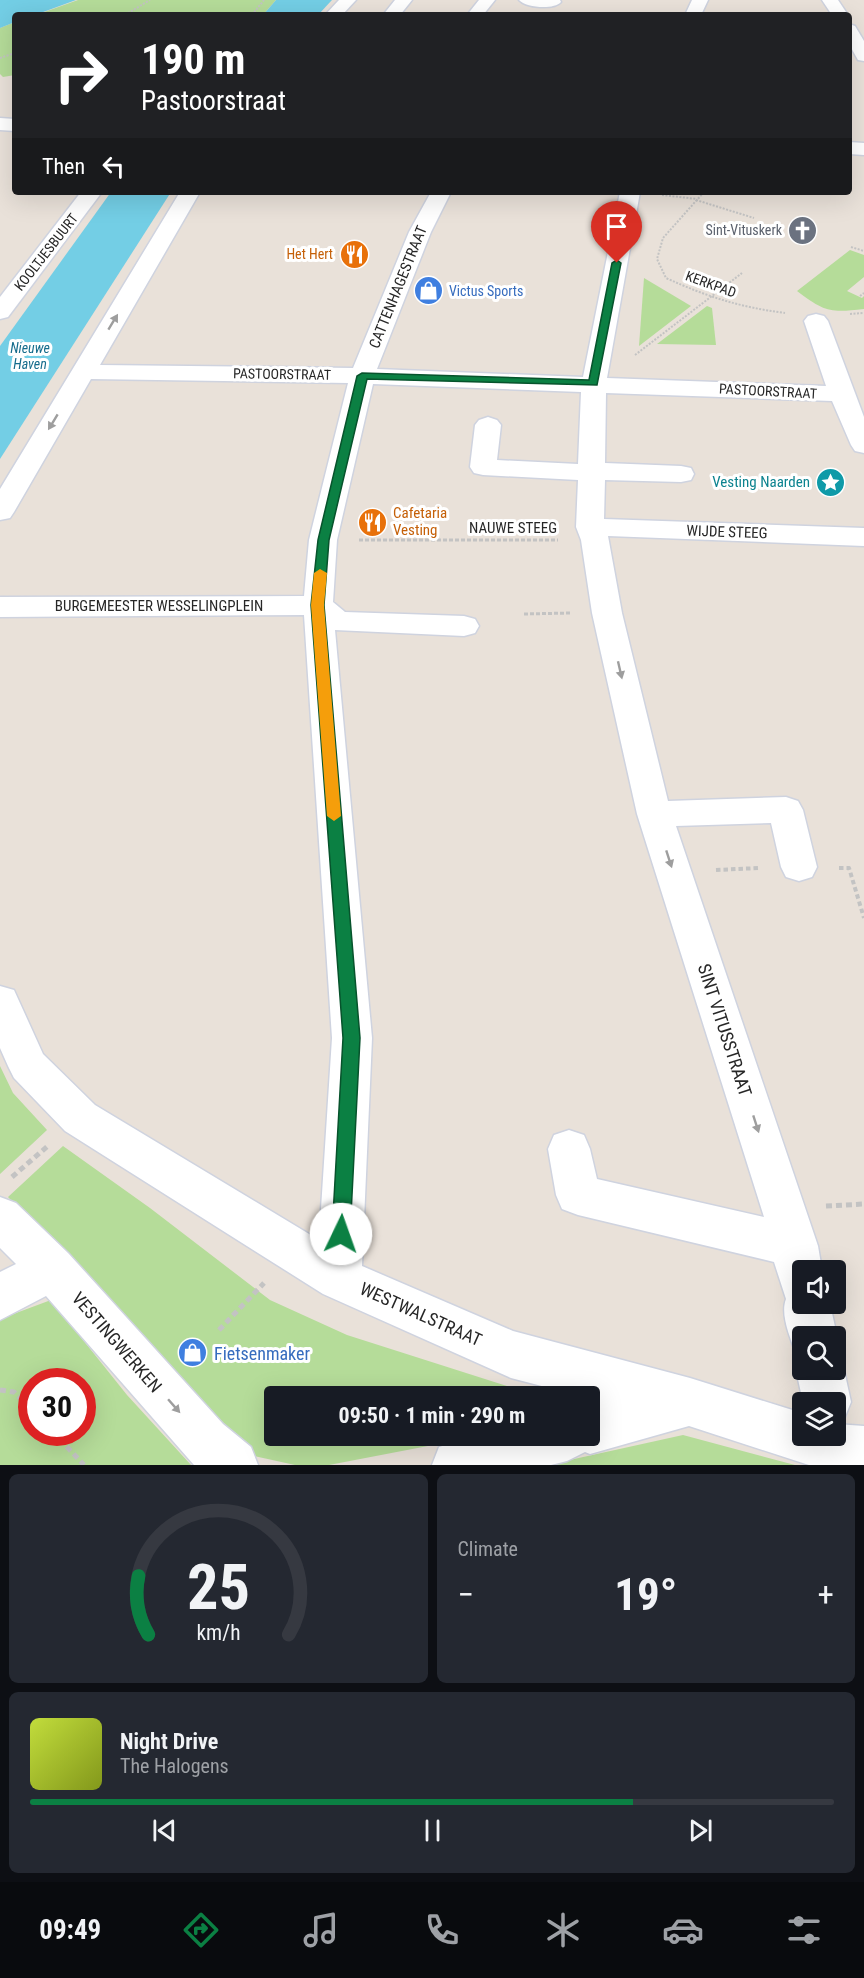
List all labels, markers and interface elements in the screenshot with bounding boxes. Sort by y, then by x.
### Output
text: 190 m [141,35,246,84]
icon: right [42,36,120,114]
text: Pastoorstraat [141,85,286,117]
icon: left [97,150,130,183]
text: Then [42,154,85,179]
pin [591,201,642,263]
street label: KOOLTJESBUURT [11,210,81,294]
icon: arrive [600,210,633,243]
church icon: Sint-Vituskerk [787,214,819,246]
place label: Sint-Vituskerk [705,222,783,238]
street label: CATTENHAGESTRAAT [365,223,431,351]
restaurant icon: Het Hert [338,238,370,270]
place label: Het Hert [286,246,333,262]
street label: KERKPAD [684,267,738,301]
shop icon: Victus Sports [412,275,444,307]
place label: Victus Sports [449,283,523,299]
one-way arrow [107,314,118,330]
water label: Nieuwe Haven [10,340,50,372]
street label: PASTOORSTRAAT [233,365,331,383]
street label: PASTOORSTRAAT [719,380,817,402]
one-way arrow [48,414,58,431]
place icon: Vesting Naarden [815,466,847,498]
place label: Vesting Naarden [712,473,810,491]
place label: Cafetaria Vesting [393,504,447,539]
restaurant icon: Cafetaria Vesting [356,506,388,538]
street label: NAUWE STEEG [469,519,557,537]
street label: WIJDE STEEG [686,522,768,542]
street label: BURGEMEESTER WESSELINGPLEIN [55,597,263,615]
one-way arrow [616,661,626,679]
one-way arrow [664,850,674,868]
street label: SINT VITUSSTRAAT [694,961,756,1099]
one-way arrow [752,1115,761,1133]
position arrow [309,1202,373,1266]
map controls [792,1260,846,1446]
button: sound [792,1260,846,1314]
street label: WESTWALSTRAAT [357,1278,485,1350]
street label: VESTINGWERKEN [68,1287,166,1397]
button: search [792,1326,846,1380]
shop icon: Fietsenmaker [177,1337,209,1369]
place label: Fietsenmaker [214,1343,310,1364]
speed limit sign: 30 [18,1368,96,1446]
button: layers [792,1392,846,1446]
one-way arrow [167,1398,180,1413]
text: 09:50 · 1 min · 290 m [339,1403,525,1428]
text: Climate [458,1537,518,1561]
text: 25 [187,1551,250,1624]
text: 19° [614,1568,677,1621]
text: − [458,1575,474,1614]
text: + [818,1575,834,1614]
text: km/h [196,1621,240,1646]
text: Night Drive [120,1729,218,1754]
text: The Halogens [120,1754,229,1778]
icon: previous [148,1814,181,1847]
icon: pause [416,1814,449,1847]
icon: next [684,1814,717,1847]
icon: directions [180,1909,222,1951]
icon: music [300,1909,342,1951]
icon: phone [421,1909,463,1951]
icon: climate [542,1909,584,1951]
icon: car [662,1909,704,1951]
icon: filters [783,1909,825,1951]
text: 09:49 [39,1914,101,1946]

